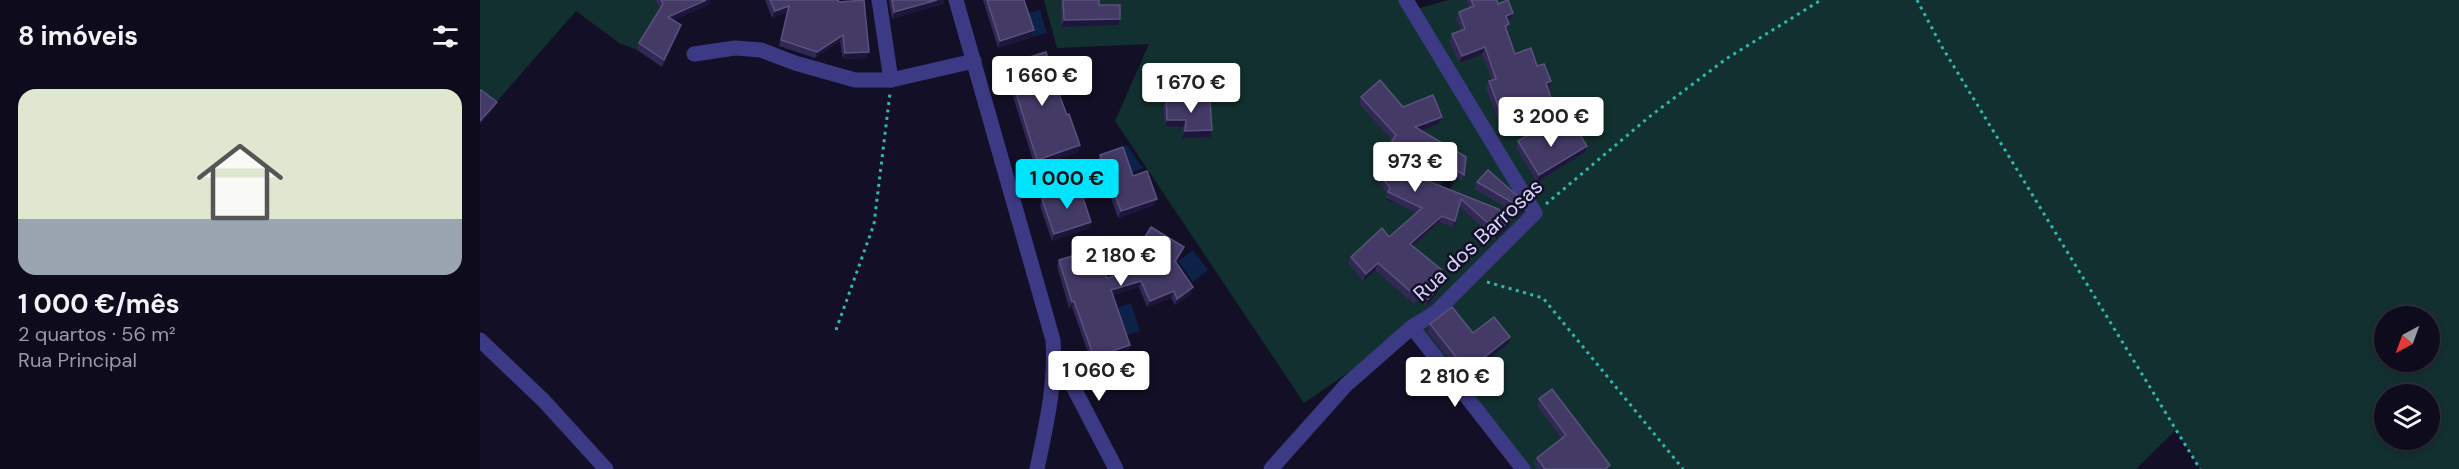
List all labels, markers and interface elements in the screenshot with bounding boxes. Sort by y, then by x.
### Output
text: 8 imóveis [18,19,138,53]
icon: filters [429,20,462,53]
pin: 1 660 € [987,56,1097,107]
text: 1 660 € [1006,62,1078,88]
pin: 1 670 € [1136,63,1246,114]
text: 1 670 € [1156,69,1226,95]
pin: 3 200 € [1496,97,1606,148]
text: 3 200 € [1513,103,1589,129]
icon: home [186,128,294,236]
pin: 973 € [1373,142,1457,193]
text: 973 € [1387,148,1443,174]
pin: 1 000 € [1012,159,1122,210]
text: 1 000 € [1030,165,1104,191]
street label: Rua dos Barrosas [1407,173,1549,307]
pin: 2 180 € [1066,236,1176,287]
text: 2 180 € [1086,242,1156,268]
text: 1 000 €/mês [18,287,180,321]
north arrow [2374,306,2440,372]
map controls [2374,306,2440,450]
text: 2 quartos · 56 m² [18,321,176,347]
text: Rua Principal [18,347,137,373]
pin: 1 060 € [1044,351,1154,402]
text: 1 060 € [1062,357,1136,383]
pin: 2 810 € [1400,357,1510,408]
text: 2 810 € [1420,363,1490,389]
button: layers [2374,384,2440,450]

